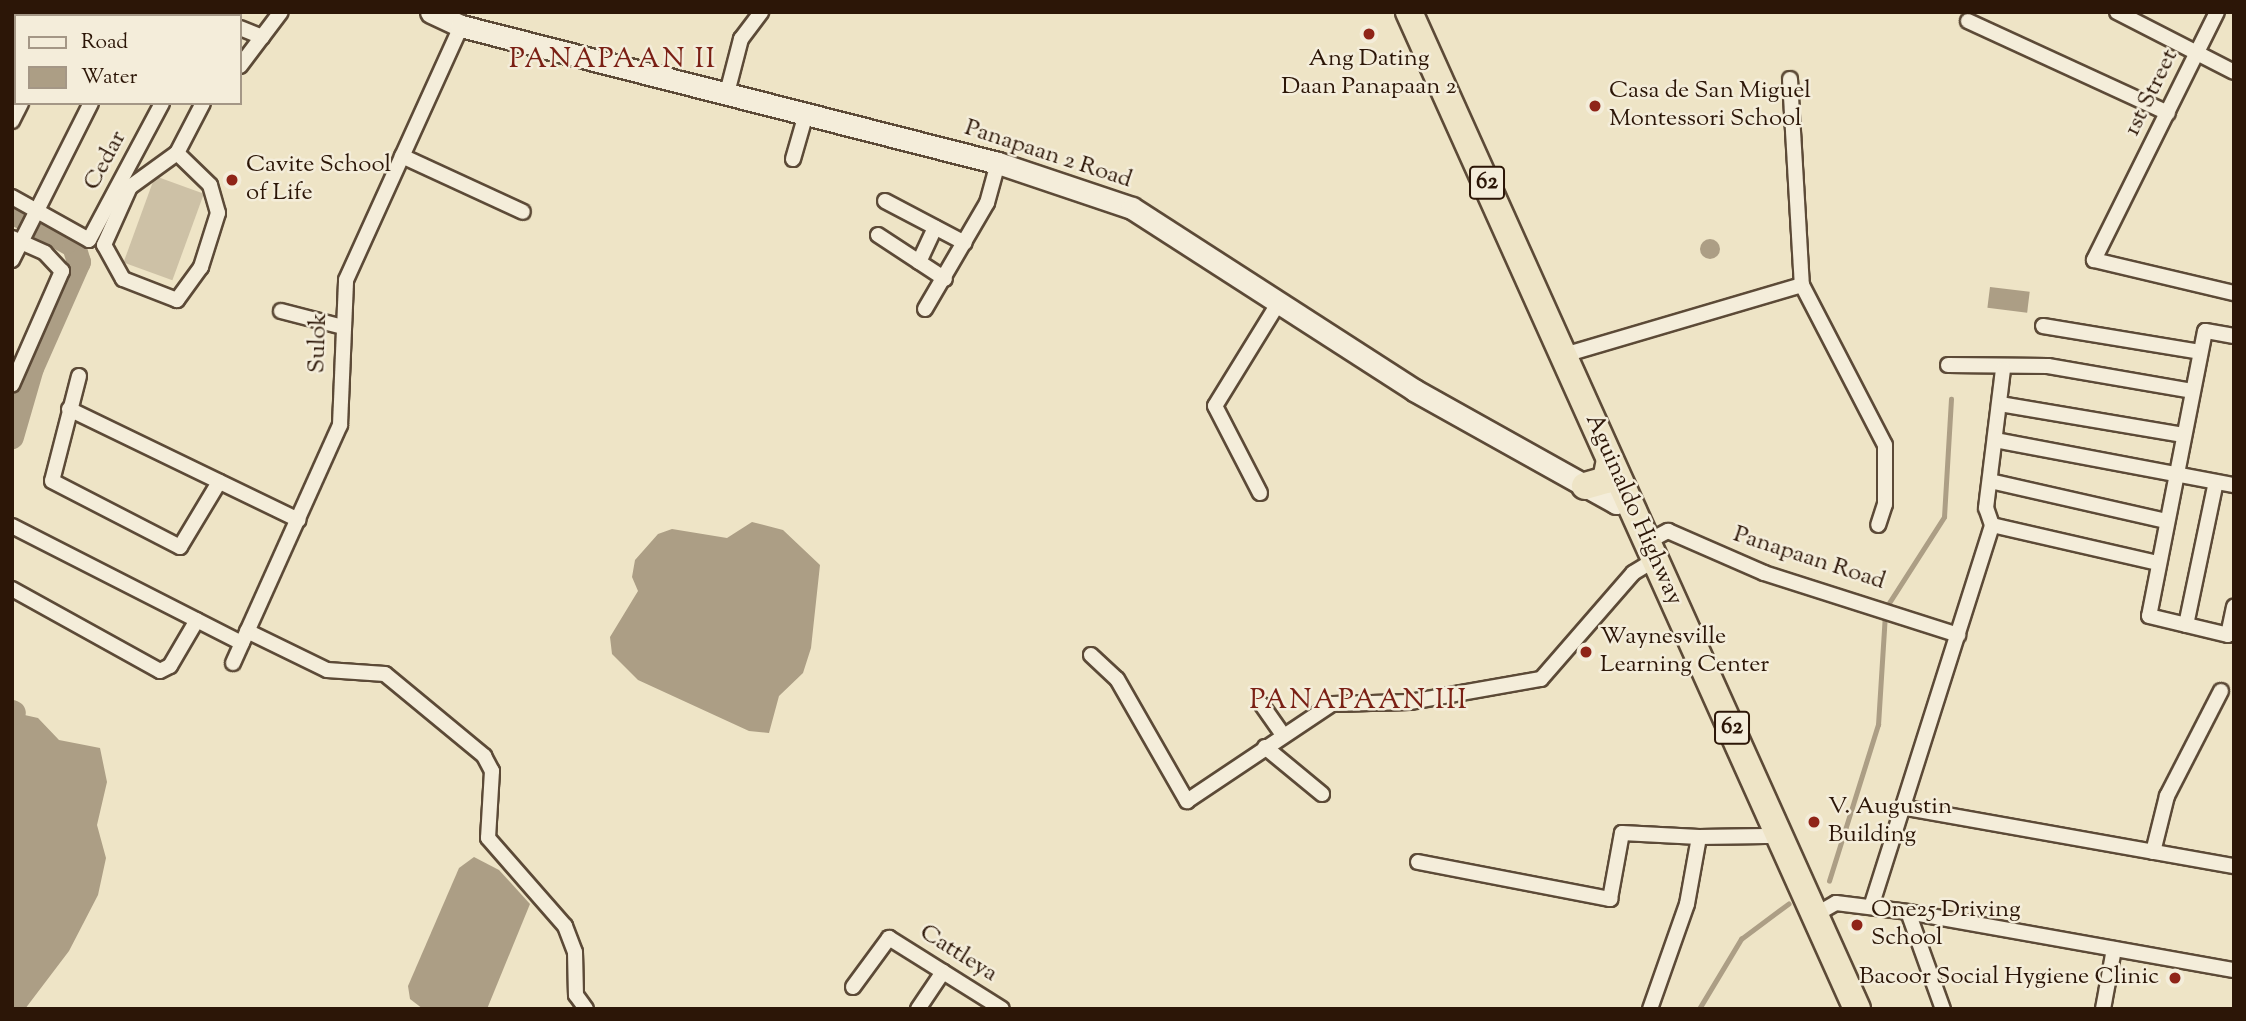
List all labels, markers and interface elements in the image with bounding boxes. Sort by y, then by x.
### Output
legend [14,14,242,105]
marker: Ang Dating Daan Panapaan 2 [1361,26,1377,42]
text: Road [81,28,128,58]
district label: PANAPAAN II [510,43,716,77]
street label: 1st Street [2119,45,2185,141]
place label: Ang Dating Daan Panapaan 2 [1281,46,1457,102]
text: Water [81,63,137,93]
place label: Casa de San Miguel Montessori School [1609,78,1811,134]
marker: Casa de San Miguel Montessori School [1587,98,1603,114]
street label: Panapaan 2 Road [961,114,1135,196]
street label: Cedar [78,126,134,196]
place label: Cavite School of Life [246,152,391,208]
road number: 62 [1468,164,1506,202]
marker: Cavite School of Life [224,172,240,188]
street label: Sulok [304,312,334,374]
street label: Aguinaldo Highway [1578,410,1688,610]
street label: Panapaan Road [1729,521,1889,597]
place label: Waynesville Learning Center [1600,624,1769,680]
marker: Waynesville Learning Center [1578,644,1594,660]
district label: PANAPAAN III [1251,684,1467,718]
road number: 62 [1713,708,1751,748]
place label: V. Augustin Building [1828,794,1952,850]
marker: V. Augustin Building [1806,814,1822,830]
place label: One25 Driving School [1871,897,2021,953]
marker: One25 Driving School [1849,917,1865,933]
street label: Cattleya [914,919,1002,989]
place label: Bacoor Social Hygiene Clinic [1859,964,2159,992]
marker: Bacoor Social Hygiene Clinic [2165,968,2185,988]

